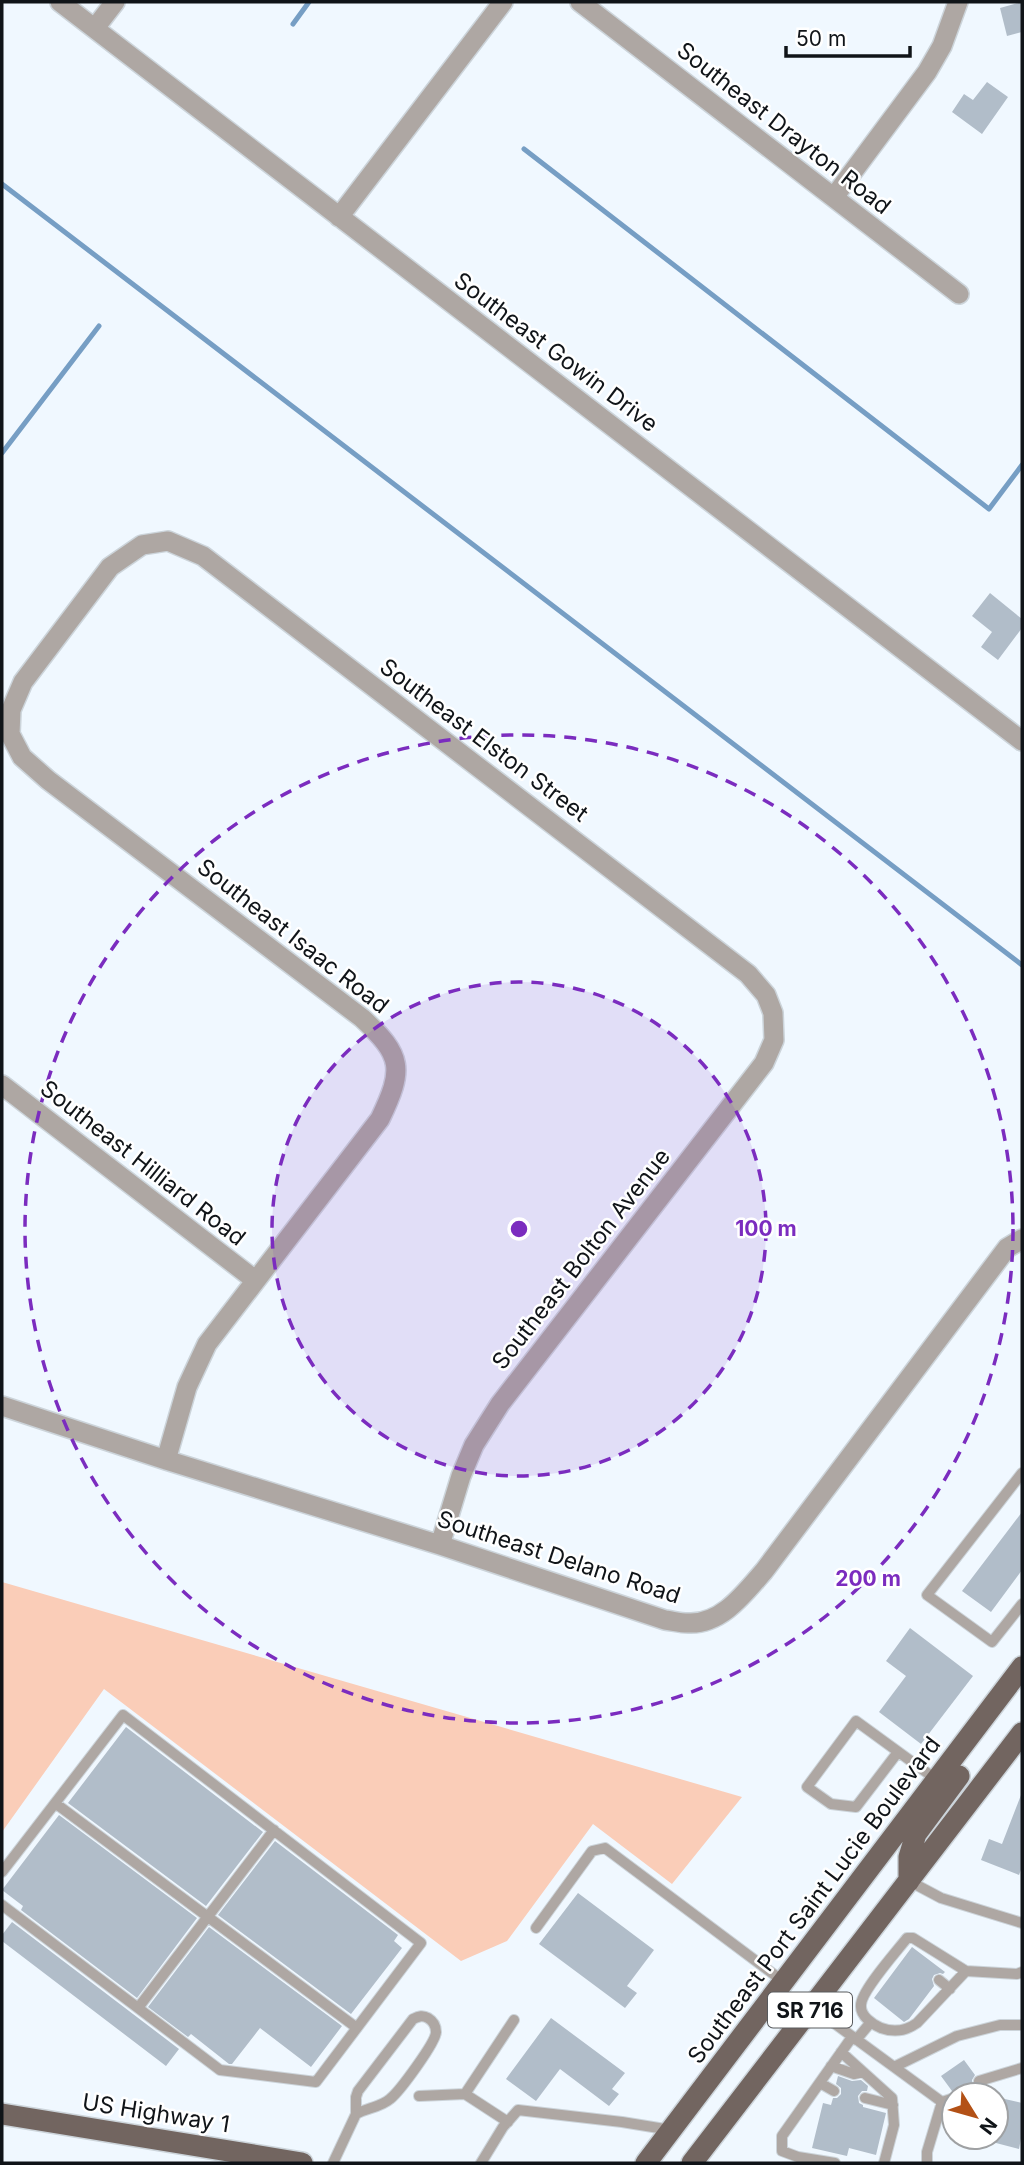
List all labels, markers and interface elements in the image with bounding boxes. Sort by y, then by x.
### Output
scale bar [786,14,910,58]
text: 50 m [796,26,846,51]
street label: Southeast Drayton Road [671,36,897,220]
street label: Southeast Gowin Drive [449,266,663,438]
street label: Southeast Elston Street [374,653,594,828]
street label: Southeast Isaac Road [192,853,394,1019]
street label: Southeast Hilliard Road [35,1074,251,1252]
street label: Southeast Bolton Avenue [486,1143,676,1375]
text: 100 m [735,1216,797,1241]
centre of rings [507,1217,531,1241]
street label: Southeast Delano Road [434,1504,684,1610]
text: 200 m [835,1566,901,1591]
street label: Southeast Port Saint Lucie Boulevard [682,1731,946,2069]
road number: SR 716 [768,1993,852,2028]
north arrow [940,2081,1010,2151]
street label: US Highway 1 [80,2088,232,2138]
text: N [975,2113,1002,2139]

